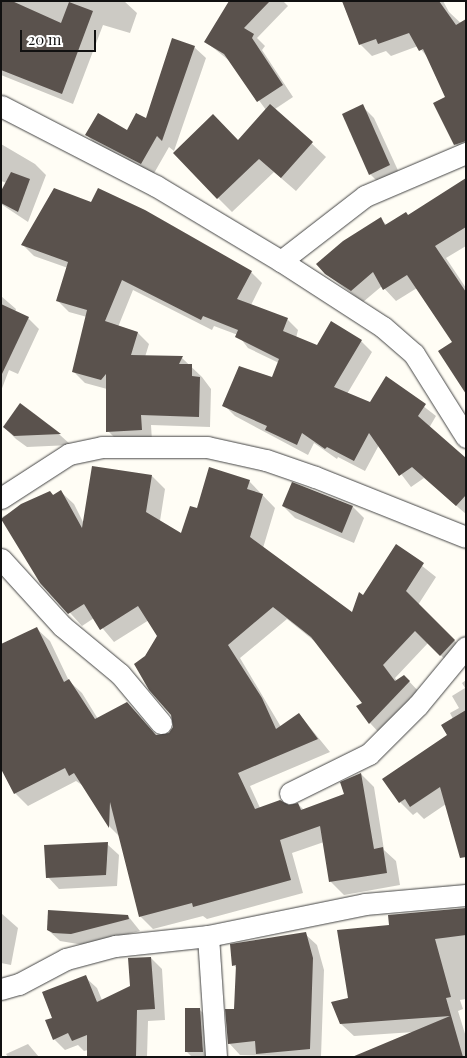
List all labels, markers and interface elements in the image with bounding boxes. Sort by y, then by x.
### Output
scale bar [22,20,99,52]
text: 20 m [28,29,61,49]

